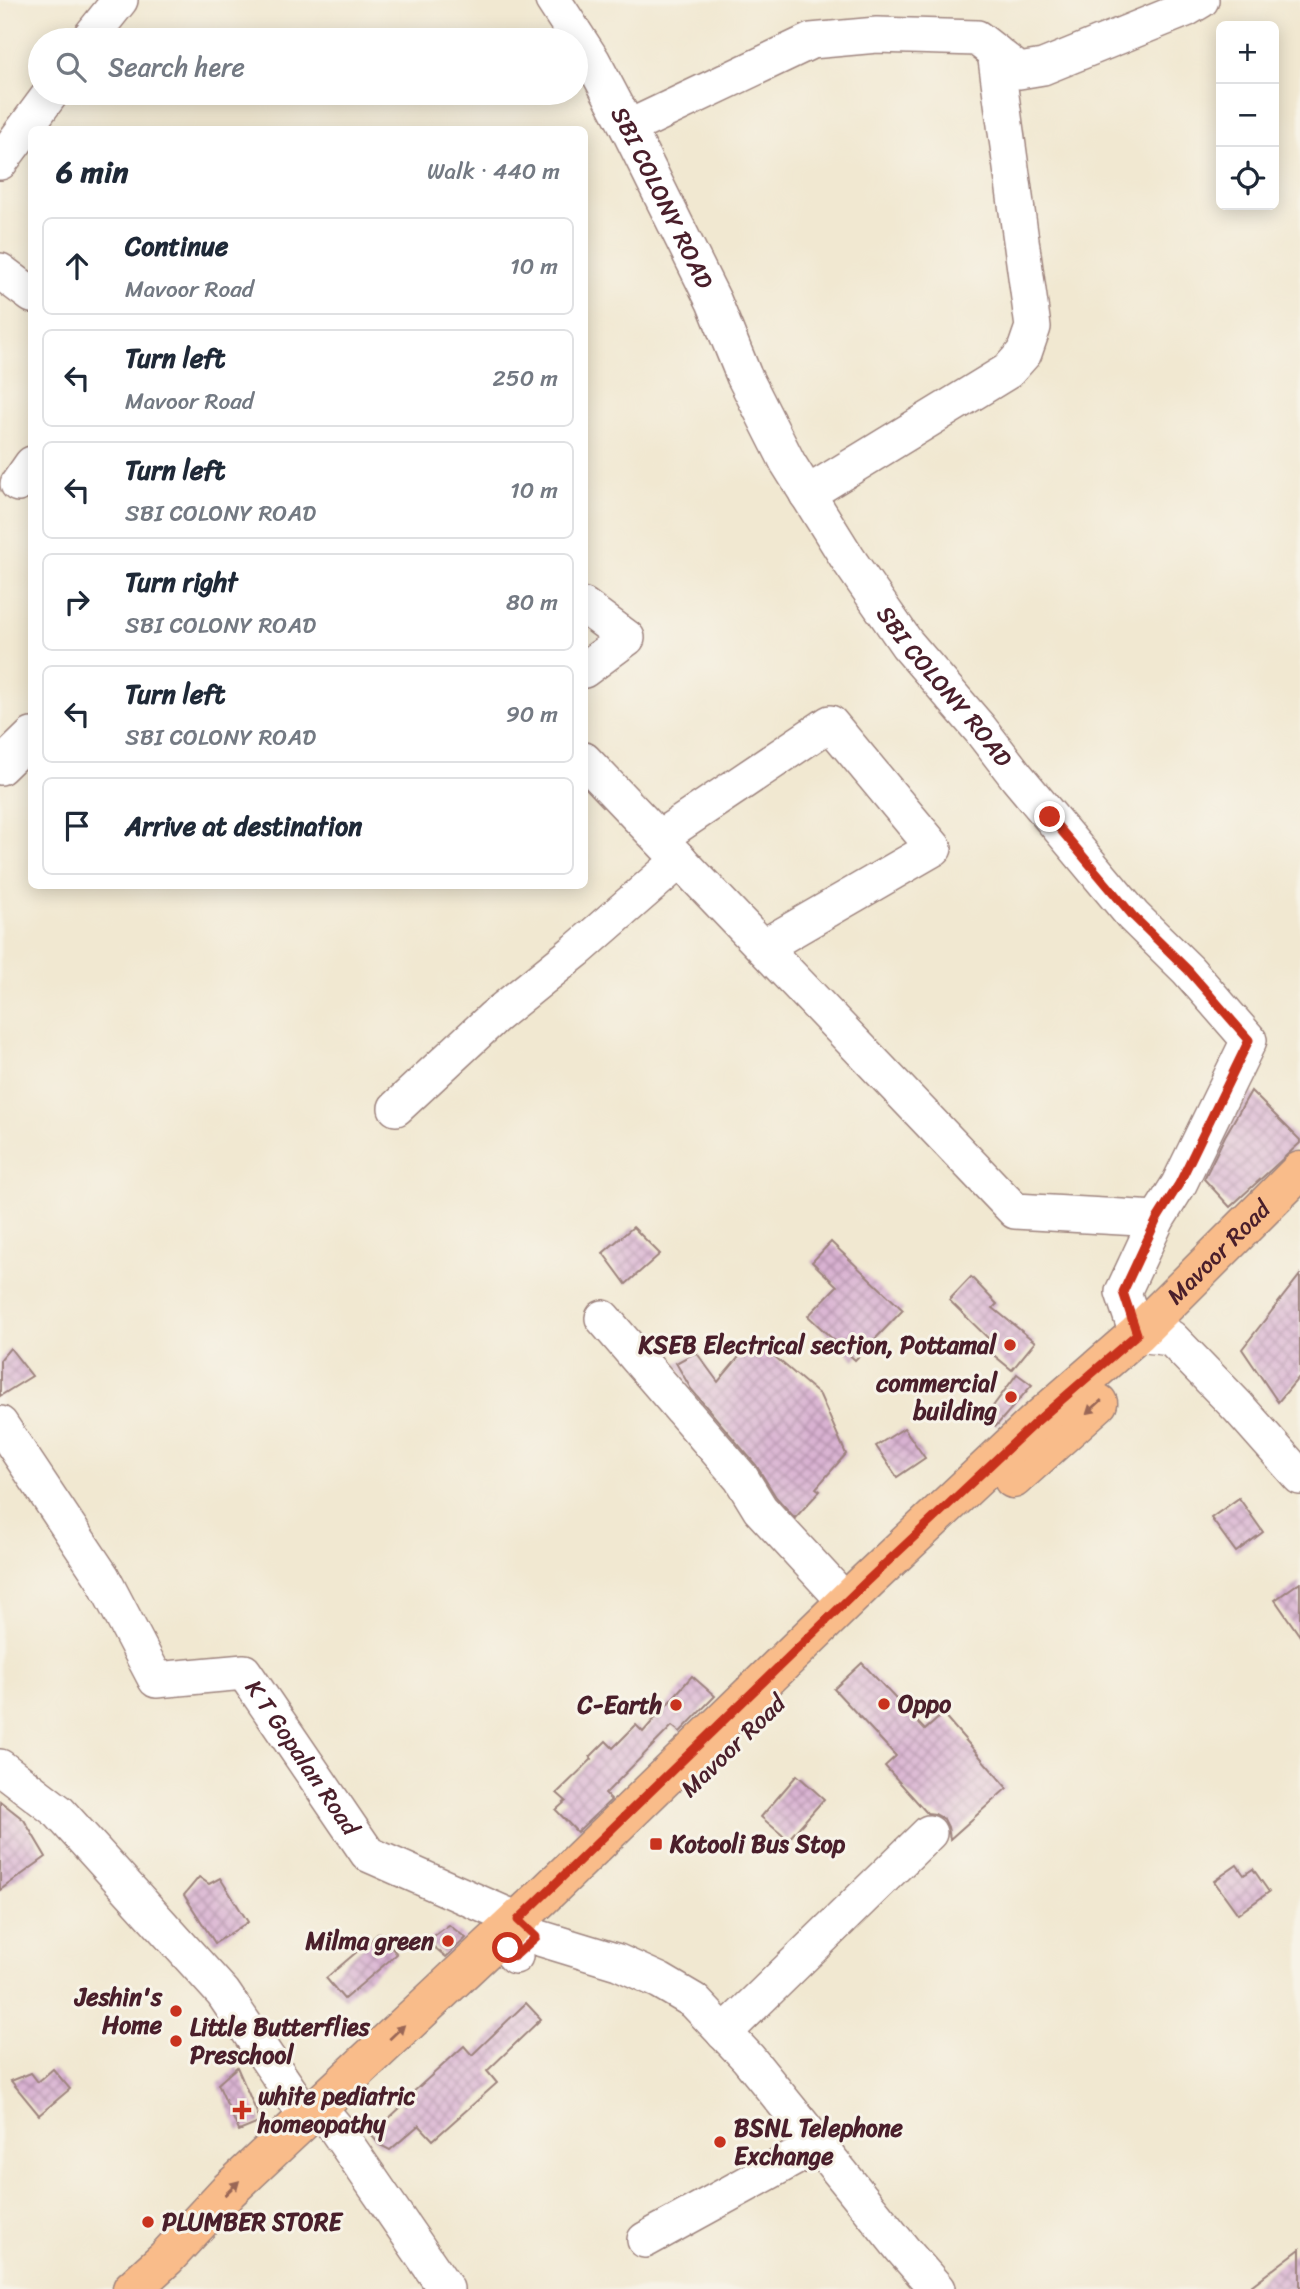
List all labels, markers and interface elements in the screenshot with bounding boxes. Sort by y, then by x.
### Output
map controls [1216,21,1279,210]
button: + [1216,21,1279,84]
search box [28,28,588,105]
text: Search here [108,44,245,90]
icon: search [52,48,90,86]
button: − [1216,84,1279,147]
street label: SBI COLONY ROAD [599,99,726,297]
text: 6 min [56,145,128,199]
button: locate [1216,147,1279,210]
text: Walk · 440 m [427,151,560,192]
text: Continue [125,223,228,269]
text: 10 m [510,246,558,287]
icon: ahead [58,247,96,285]
text: Mavoor Road [125,269,254,310]
text: Turn left [125,335,225,381]
text: 250 m [492,358,558,399]
icon: left [58,359,96,397]
text: Mavoor Road [125,381,254,422]
text: Turn left [125,447,225,493]
text: 10 m [510,470,558,511]
icon: left [58,471,96,509]
text: SBI COLONY ROAD [125,493,316,534]
text: Turn right [125,559,238,605]
text: 80 m [506,582,558,623]
icon: right [58,583,96,621]
street label: SBI COLONY ROAD [865,596,1024,777]
text: SBI COLONY ROAD [125,605,316,646]
text: Turn left [125,671,225,717]
text: 90 m [506,694,558,735]
icon: left [58,695,96,733]
text: SBI COLONY ROAD [125,717,316,758]
route end [1034,801,1065,832]
text: Arrive at destination [125,803,362,849]
icon: arrive [58,807,96,845]
street label: Mavoor Road [1156,1189,1282,1315]
place label: KSEB Electrical section, Pottamal [638,1324,997,1366]
marker: KSEB Electrical section, Pottamal [1002,1337,1018,1353]
place label: commercial building [875,1362,998,1432]
marker: commercial building [1003,1389,1019,1405]
one-way arrow [1085,1399,1102,1414]
street label: K T Gopalan Road [234,1671,372,1846]
street label: Mavoor Road [670,1683,797,1808]
place label: Oppo [898,1683,952,1725]
place label: C-Earth [577,1684,662,1726]
marker: Oppo [876,1696,892,1712]
marker: C-Earth [668,1697,684,1713]
place label: Kotooli Bus Stop [669,1823,846,1865]
marker: Kotooli Bus Stop [648,1836,664,1852]
place label: Milma green [304,1920,434,1962]
route start [492,1932,523,1963]
marker: Milma green [440,1933,456,1949]
place label: Jeshin's Home [73,1976,163,2046]
marker: Jeshin's Home [168,2003,184,2019]
place label: Little Butterflies Preschool [190,2006,371,2076]
one-way arrow [388,2025,405,2041]
marker: Little Butterflies Preschool [168,2033,184,2049]
place label: white pediatric homeopathy [257,2075,416,2145]
marker: white pediatric homeopathy [232,2100,252,2120]
place label: BSNL Telephone Exchange [734,2107,904,2177]
marker: BSNL Telephone Exchange [712,2134,728,2150]
one-way arrow [223,2180,240,2197]
place label: PLUMBER STORE [162,2201,343,2243]
marker: PLUMBER STORE [140,2214,156,2230]

